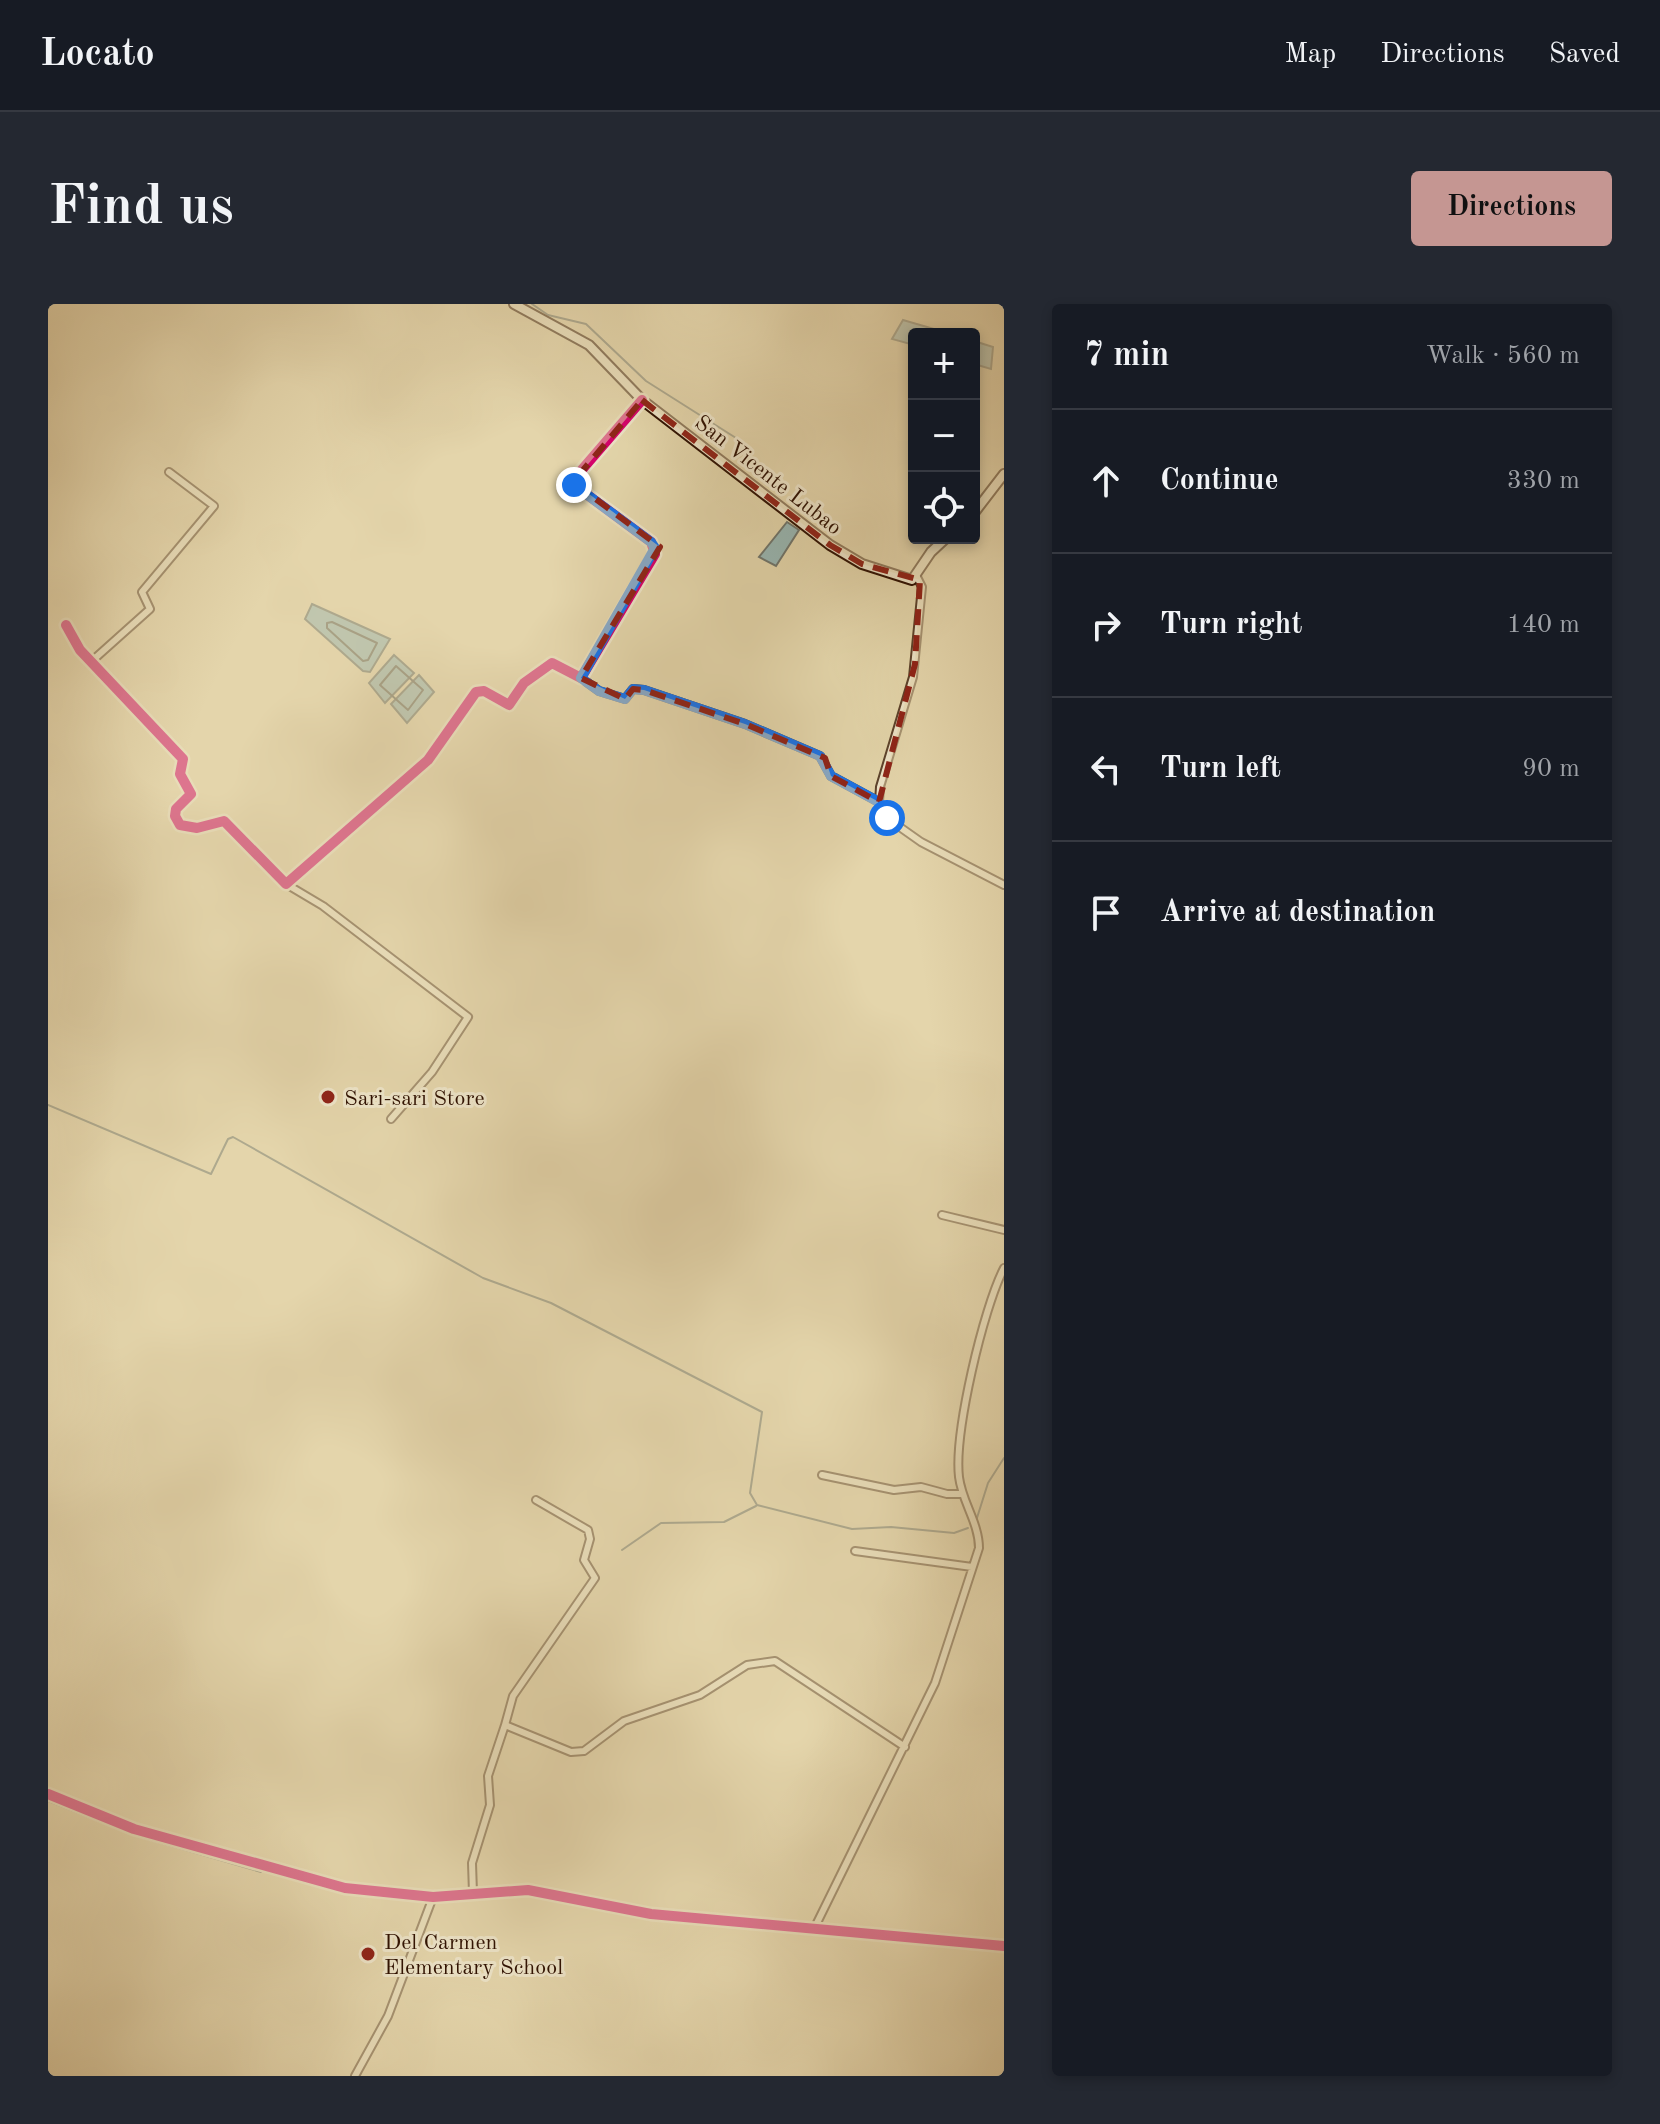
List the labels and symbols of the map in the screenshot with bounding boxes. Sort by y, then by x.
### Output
street label: San Vicente Lubao [690,412,845,540]
route end [556,467,592,503]
route start [869,800,905,836]
marker: Sari-sari Store [319,1088,337,1106]
place label: Sari-sari Store [344,1088,485,1110]
place label: Del Carmen Elementary School [384,1932,563,1979]
marker: Del Carmen Elementary School [359,1945,377,1963]

